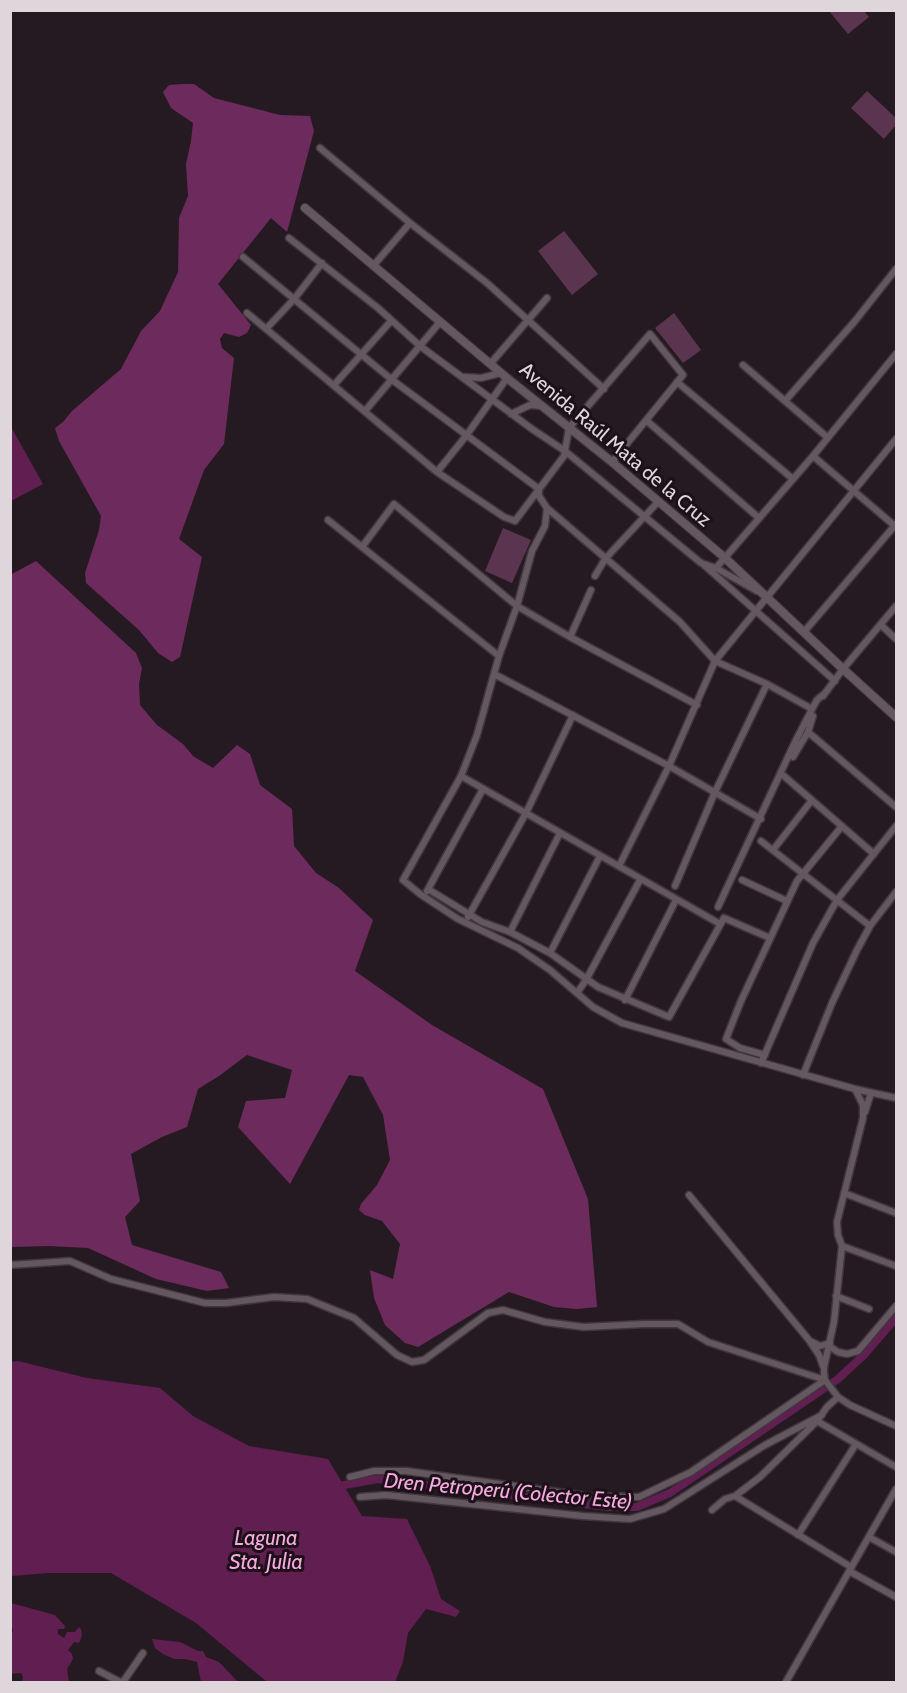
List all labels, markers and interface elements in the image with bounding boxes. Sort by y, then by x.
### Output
street label: Avenida Raúl Mata de la Cruz [514,358,716,532]
water label: Dren Petroperú (Colector Este) [383,1469,633,1515]
water label: Laguna Sta. Julia [229,1526,303,1576]

